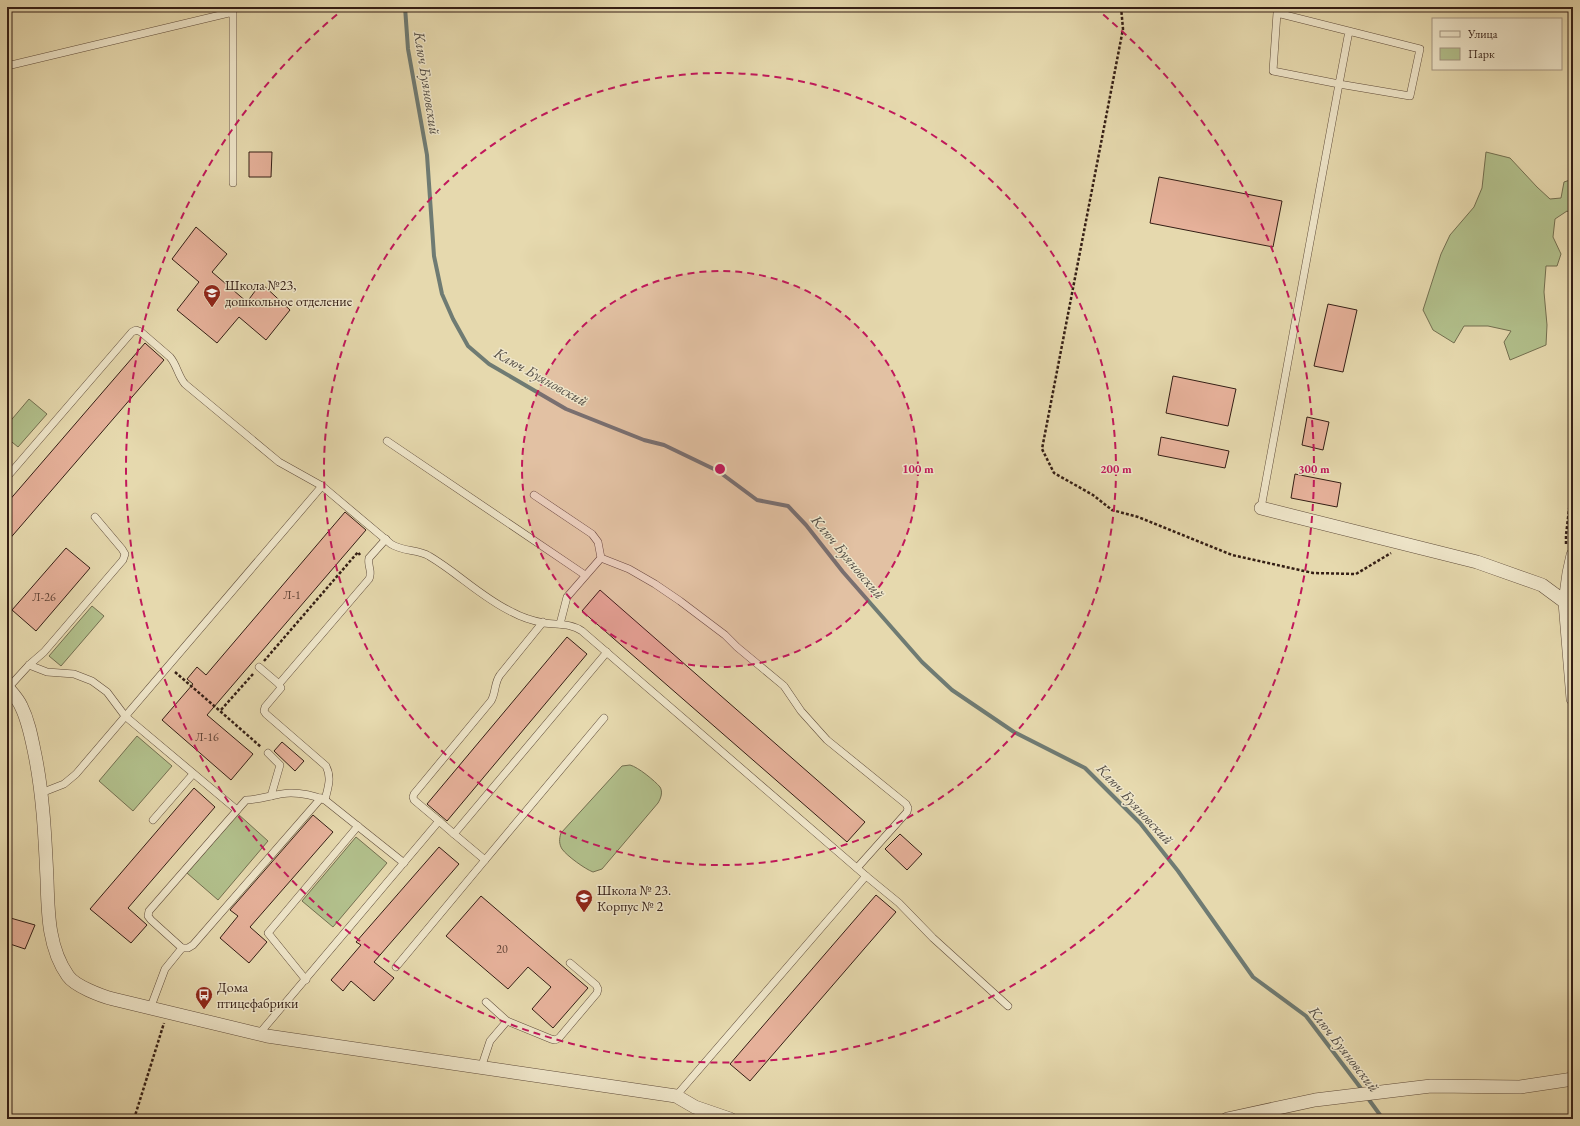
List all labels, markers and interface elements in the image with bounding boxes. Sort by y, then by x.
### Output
legend [1432,18,1562,70]
text: Улица [1467,26,1498,42]
water label: Ключ Буяновский [410,29,445,136]
text: Парк [1468,46,1495,62]
place label: Школа №23, дошкольное отделение [225,276,353,310]
school or university icon: Школа №23, дошкольное отделение [202,283,222,308]
water label: Ключ Буяновский [490,342,592,410]
text: 100 m [902,461,934,477]
text: 200 m [1100,461,1132,477]
text: 300 m [1298,461,1330,477]
centre of rings [713,462,727,476]
water label: Ключ Буяновский [807,510,889,603]
house number: Л-1 [283,587,301,603]
house number: Л-26 [32,589,56,605]
house number: Л-16 [195,729,219,745]
water label: Ключ Буяновский [1092,758,1178,849]
place label: Школа № 23. Корпус № 2 [597,881,671,915]
school or university icon: Школа № 23. Корпус № 2 [574,888,594,913]
house number: 20 [496,941,508,957]
place label: Дома птицефабрики [217,978,299,1012]
bus stop icon: Дома птицефабрики [194,985,214,1010]
water label: Ключ Буяновский [1304,1001,1384,1096]

